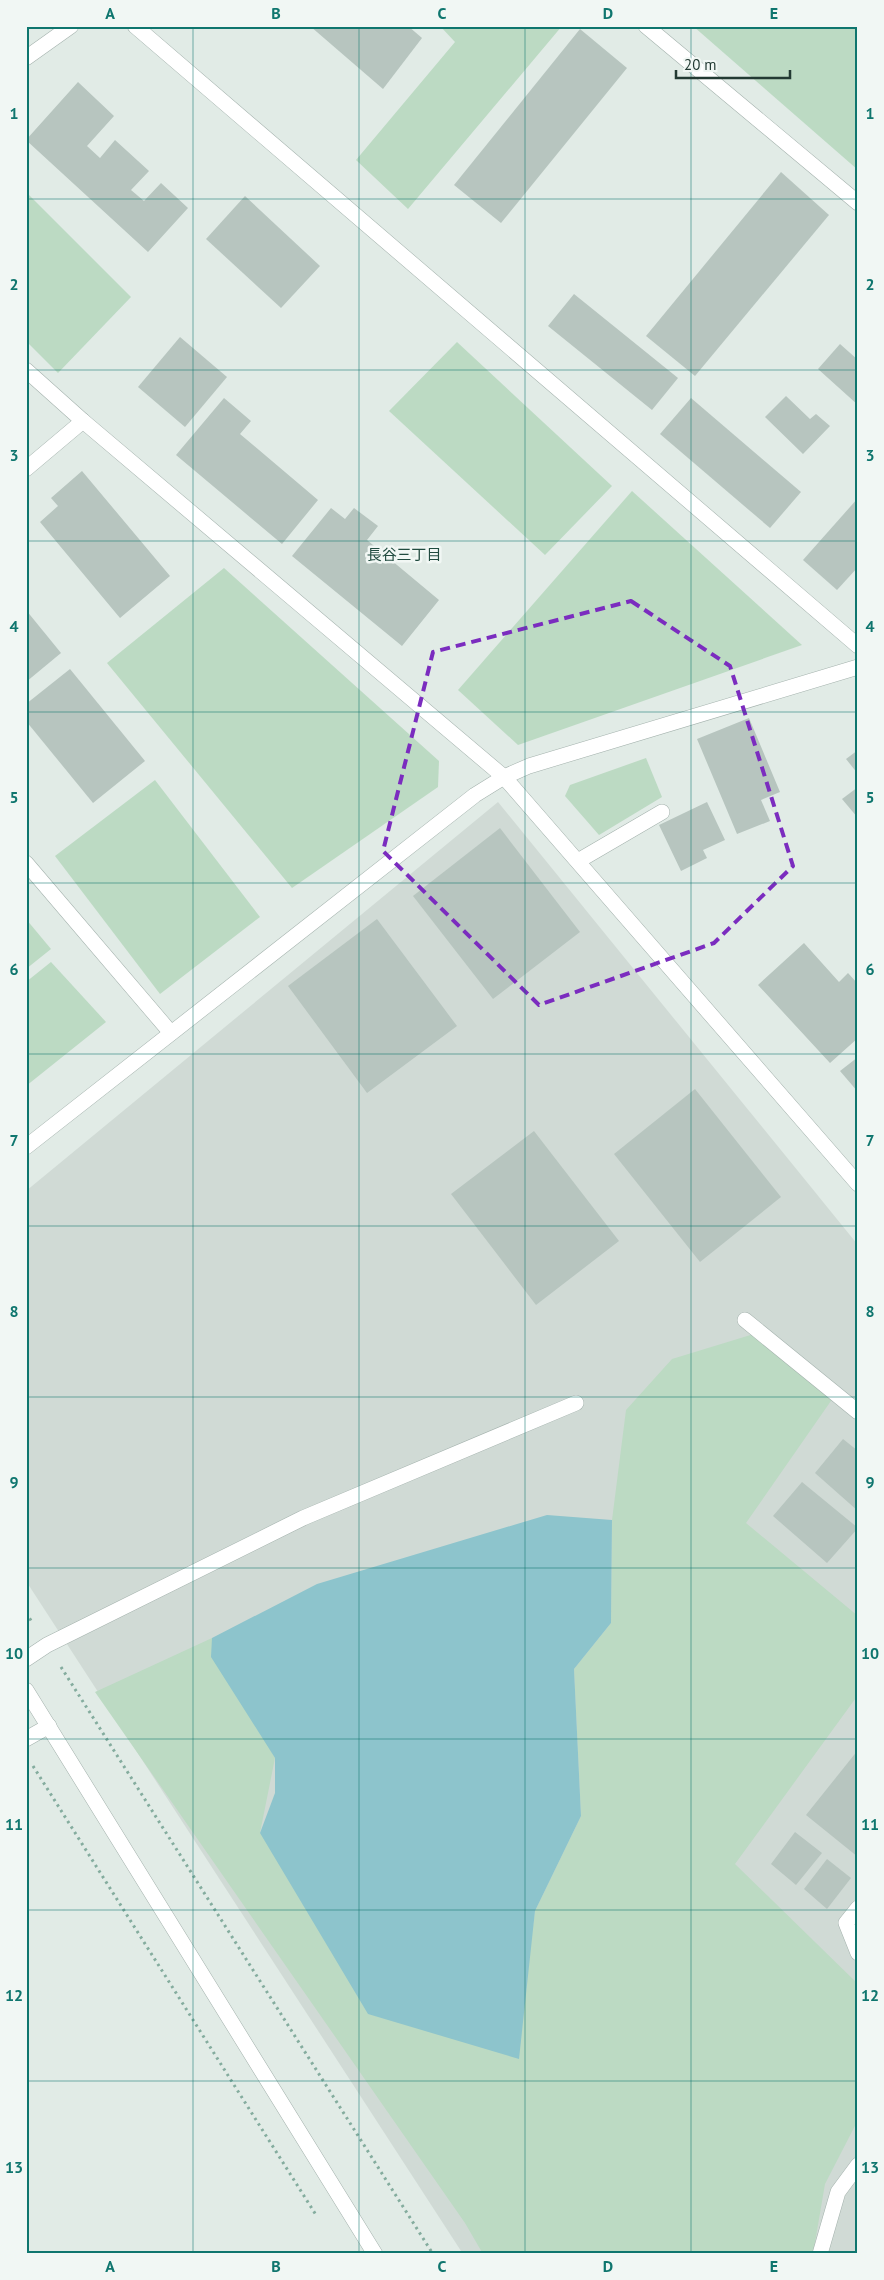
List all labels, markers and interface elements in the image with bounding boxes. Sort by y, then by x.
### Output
text: A [105,3,115,23]
text: B [271,3,281,23]
text: C [438,3,447,23]
text: D [603,3,613,23]
text: E [770,3,778,23]
scale bar [676,48,790,80]
text: 20 m [684,55,717,74]
text: 1 [9,103,19,123]
text: 1 [865,103,875,123]
text: 2 [9,274,19,294]
text: 2 [865,274,875,294]
text: 3 [9,445,19,465]
text: 3 [865,445,875,465]
district label: 長谷三丁目 [366,545,442,564]
text: 4 [9,616,19,636]
text: 4 [865,616,875,636]
text: 5 [9,787,19,807]
text: 5 [865,787,875,807]
text: 6 [9,959,19,979]
text: 6 [865,959,875,979]
text: 7 [9,1130,19,1150]
text: 7 [865,1130,875,1150]
text: 8 [9,1301,19,1321]
text: 8 [865,1301,875,1321]
text: 9 [9,1472,19,1492]
text: 9 [865,1472,875,1492]
text: 10 [5,1643,23,1663]
text: 10 [861,1643,879,1663]
text: 11 [5,1814,23,1834]
text: 11 [861,1814,879,1834]
text: 12 [5,1985,23,2005]
text: 12 [861,1985,879,2005]
text: 13 [5,2157,23,2177]
text: 13 [861,2157,879,2177]
text: A [105,2256,115,2276]
text: B [271,2256,281,2276]
text: C [438,2256,447,2276]
text: D [603,2256,613,2276]
text: E [770,2256,778,2276]

